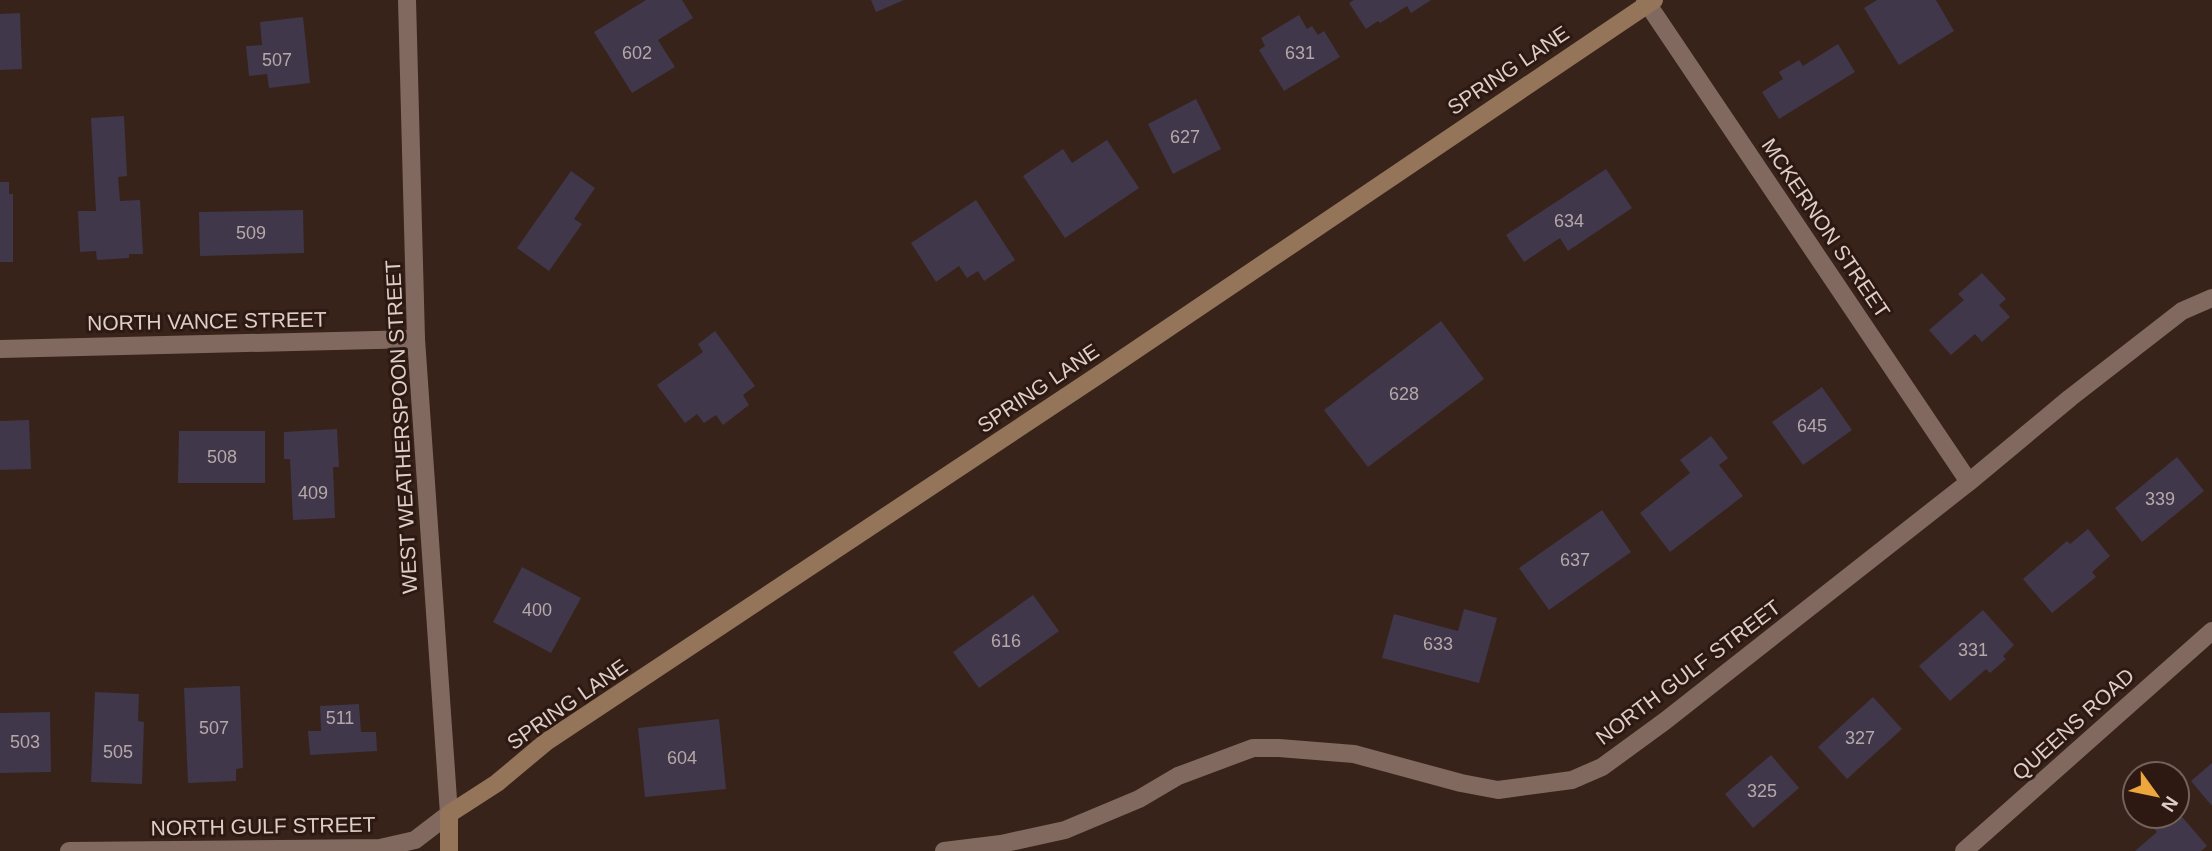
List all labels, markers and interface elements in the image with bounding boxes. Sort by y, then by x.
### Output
street label: SPRING LANE [1443,21,1573,119]
house number: 602 [622,43,652,63]
house number: 631 [1285,43,1315,63]
house number: 507 [262,50,292,70]
house number: 627 [1170,127,1200,147]
street label: MCKERNON STREET [1757,134,1895,322]
house number: 634 [1554,211,1584,231]
house number: 509 [236,223,266,243]
street label: WEST WEATHERSPOON STREET [381,259,421,594]
street label: NORTH VANCE STREET [87,307,327,335]
street label: SPRING LANE [973,339,1103,437]
house number: 628 [1389,384,1419,404]
house number: 645 [1797,416,1827,436]
house number: 508 [207,447,237,467]
house number: 409 [298,483,328,503]
house number: 339 [2145,489,2175,509]
house number: 637 [1560,550,1590,570]
street label: NORTH GULF STREET [1591,595,1785,749]
house number: 400 [522,600,552,620]
house number: 616 [991,631,1021,651]
house number: 633 [1423,634,1453,654]
house number: 331 [1958,640,1988,660]
street label: SPRING LANE [503,654,631,754]
street label: QUEENS ROAD [2008,664,2138,784]
house number: 511 [326,708,354,728]
house number: 507 [199,718,229,738]
house number: 327 [1845,728,1875,748]
house number: 503 [10,732,40,752]
house number: 505 [103,742,133,762]
house number: 604 [667,748,697,768]
north arrow [2121,760,2191,830]
house number: 325 [1747,781,1777,801]
text: N [2157,793,2182,815]
street label: NORTH GULF STREET [150,813,376,839]

